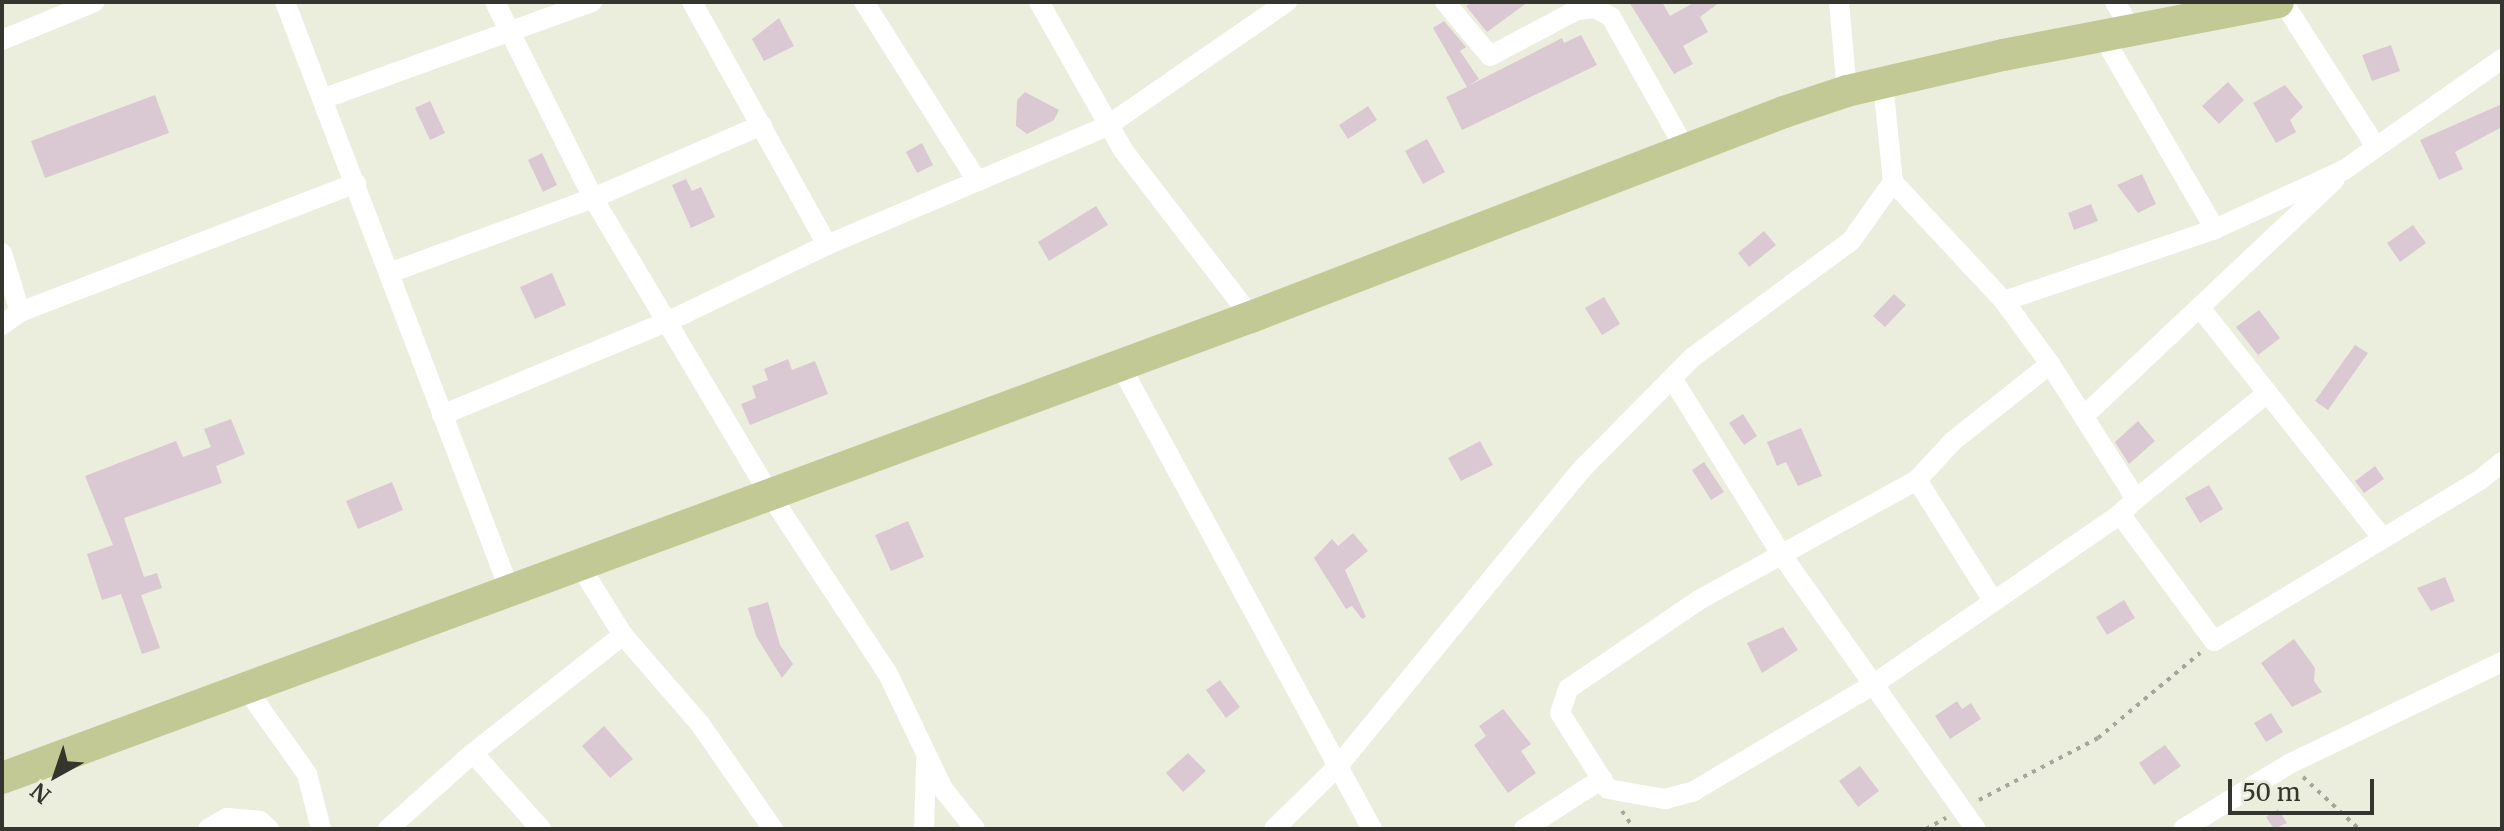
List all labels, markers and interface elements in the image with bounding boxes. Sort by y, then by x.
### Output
north arrow [16,735,96,815]
scale bar [2232,763,2378,813]
text: N [25,777,56,810]
text: 50 m [2242,777,2301,808]

